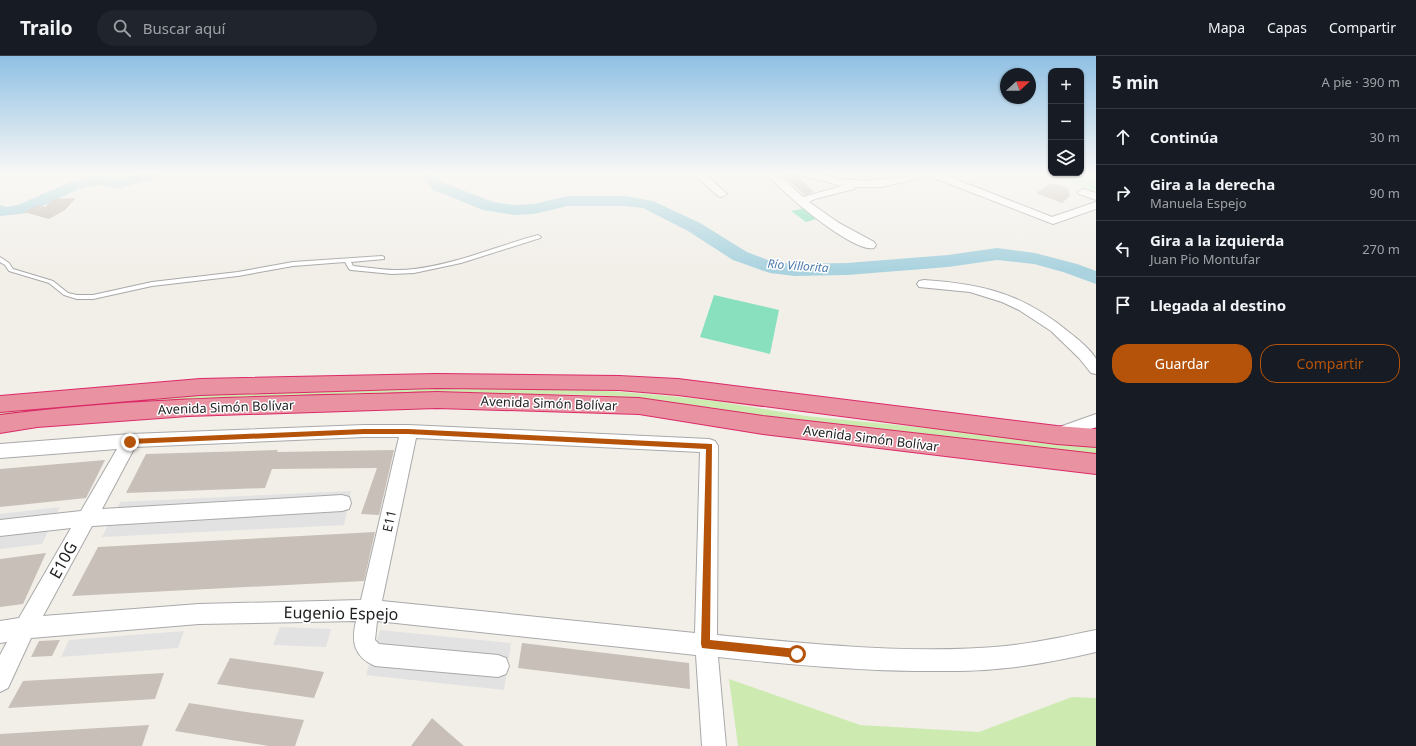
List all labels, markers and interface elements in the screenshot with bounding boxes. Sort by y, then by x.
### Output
search box [97,10,377,46]
text: Trailo [20,15,73,41]
icon: search [111,17,133,39]
text: Buscar aquí [143,18,225,38]
text: Mapa [1208,18,1245,37]
text: Capas [1267,18,1307,37]
text: Compartir [1329,18,1396,37]
north arrow [1000,68,1036,104]
map controls [1048,68,1084,176]
button: + [1048,68,1084,104]
text: 5 min [1112,71,1159,94]
text: A pie · 390 m [1322,73,1400,91]
button: − [1048,104,1084,140]
icon: ahead [1112,126,1134,148]
text: Continúa [1150,127,1218,147]
text: 30 m [1370,128,1400,146]
button: layers [1048,140,1084,176]
text: Gira a la derecha [1150,174,1275,194]
icon: right [1112,182,1134,204]
text: 90 m [1370,184,1400,202]
text: Manuela Espejo [1150,194,1247,212]
text: Gira a la izquierda [1150,230,1284,250]
icon: left [1112,238,1134,260]
text: 270 m [1362,240,1400,258]
text: Juan Pio Montufar [1150,250,1260,268]
water label: Río Villorita [767,255,829,276]
icon: arrive [1112,294,1134,316]
text: Llegada al destino [1150,295,1286,315]
button: Guardar [1112,344,1252,383]
button: Compartir [1260,344,1400,383]
street label: Avenida Simón Bolívar [480,392,618,414]
street label: Avenida Simón Bolívar [157,396,295,418]
street label: Avenida Simón Bolívar [802,421,940,455]
route end [121,433,139,451]
street label: E11 [378,508,400,534]
street label: E10G [44,538,82,582]
street label: Eugenio Espejo [283,601,399,625]
route start [788,645,806,663]

